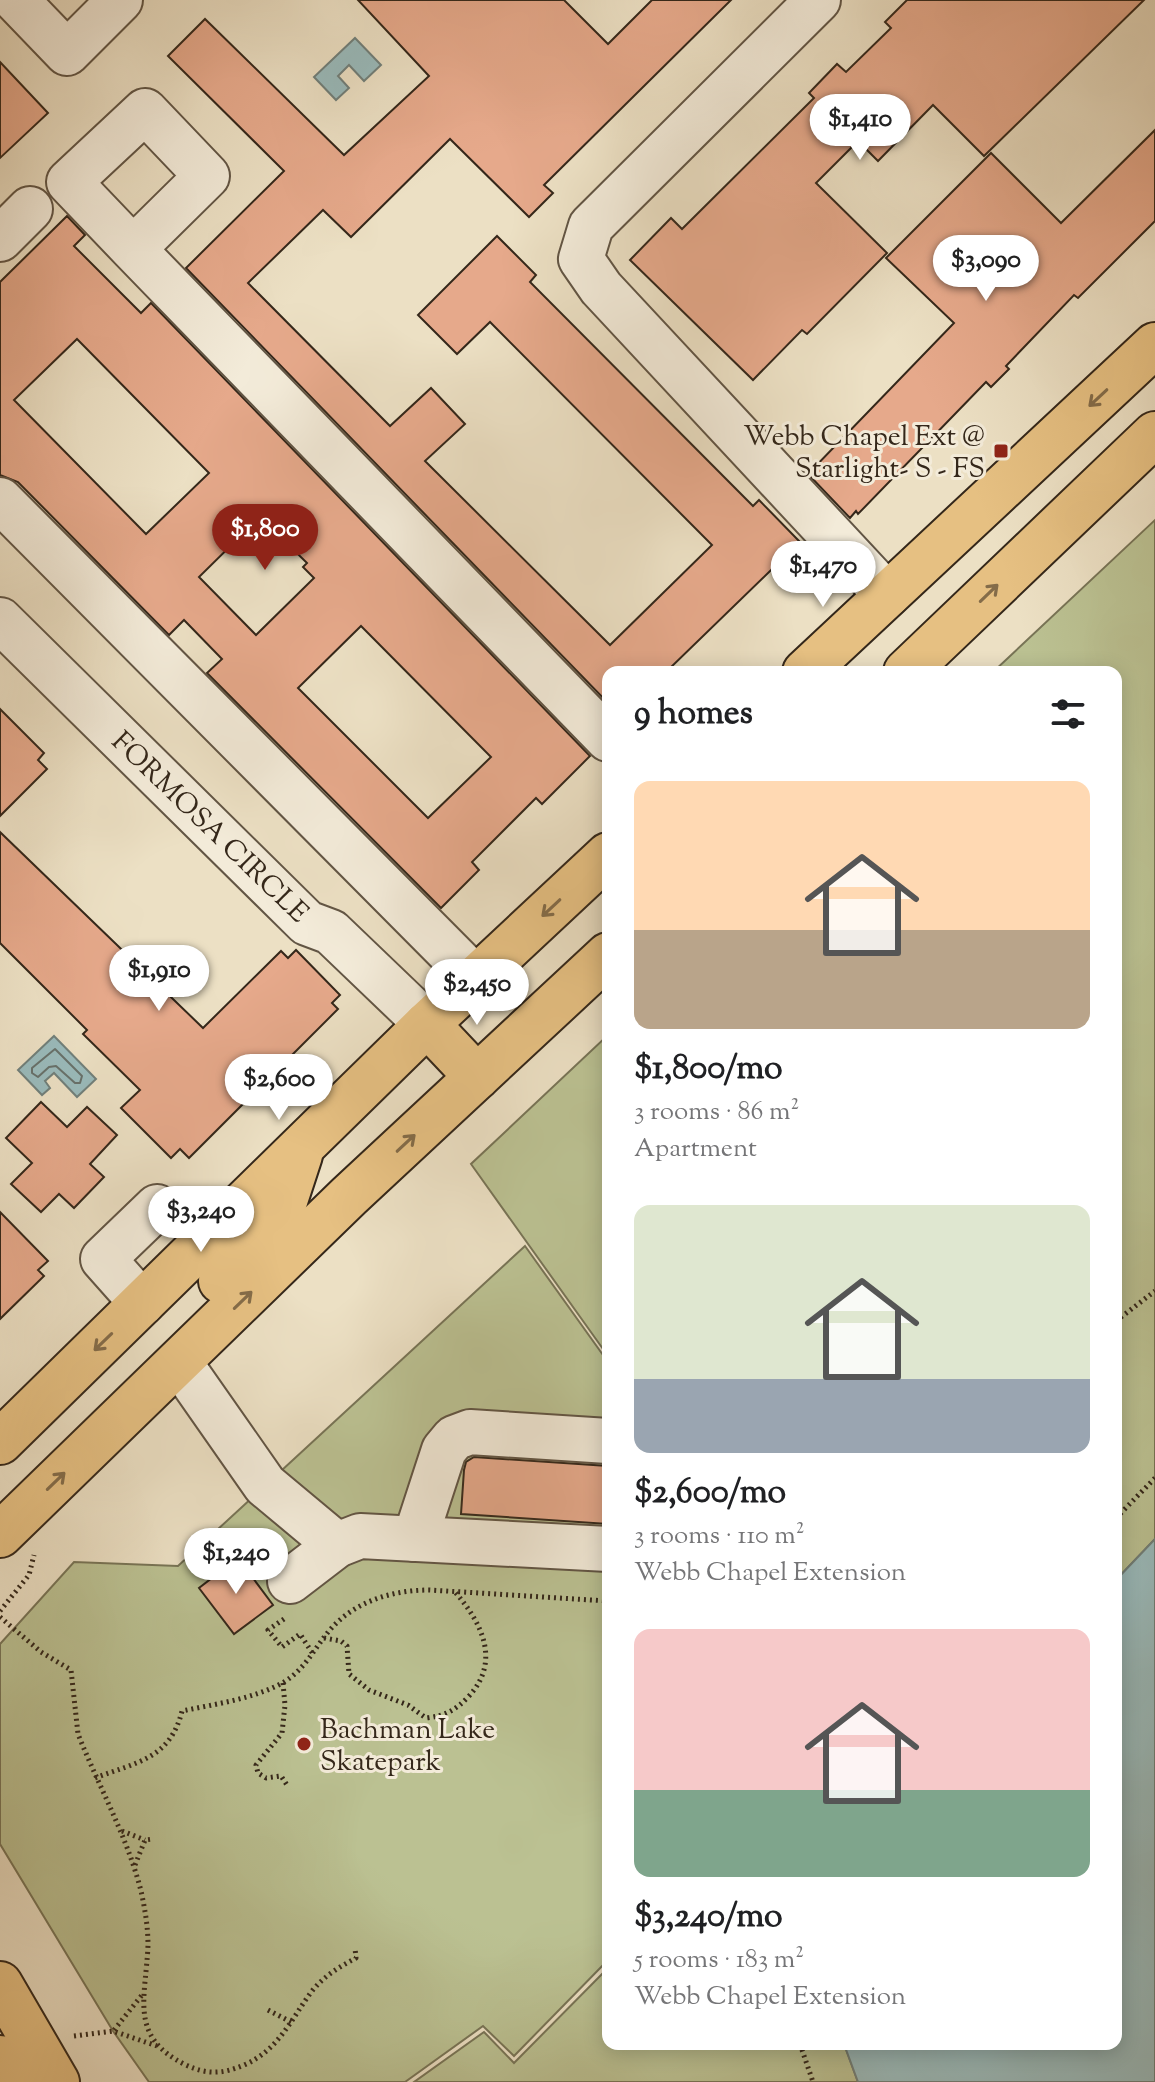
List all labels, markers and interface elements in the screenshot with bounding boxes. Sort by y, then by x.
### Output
pin: $1,410 [795,94,925,162]
text: $1,410 [828,101,892,138]
pin: $3,090 [921,235,1051,303]
text: $3,090 [951,242,1021,279]
one-way arrow [1088,388,1108,407]
place label: Webb Chapel Ext @ Starlight- S - FS [743,418,985,490]
marker: Webb Chapel Ext @ Starlight- S - FS [992,442,1010,460]
pin: $1,800 [200,504,330,572]
text: $1,800 [230,511,300,548]
pin: $1,470 [758,541,888,609]
text: $1,470 [789,548,857,585]
one-way arrow [978,584,998,602]
text: 9 homes [634,690,753,739]
icon: filters [1046,692,1090,736]
street label: FORMOSA CIRCLE [101,723,317,933]
icon: home [790,833,934,977]
one-way arrow [541,898,561,917]
pin: $1,910 [94,945,224,1013]
text: $1,910 [127,952,191,989]
pin: $2,450 [412,959,542,1027]
text: $2,450 [443,966,511,1003]
text: $1,800/mo [634,1045,783,1094]
pin: $2,600 [214,1054,344,1122]
text: $2,600 [243,1061,315,1098]
text: 3 rooms · 86 m² [634,1094,799,1131]
text: Apartment [634,1131,757,1168]
one-way arrow [396,1133,416,1152]
pin: $3,240 [136,1186,266,1254]
text: $3,240 [166,1193,236,1230]
icon: home [790,1257,934,1401]
one-way arrow [233,1290,253,1309]
one-way arrow [94,1332,113,1351]
text: $2,600/mo [634,1469,786,1518]
one-way arrow [46,1471,66,1490]
text: 3 rooms · 110 m² [634,1518,805,1555]
pin: $1,240 [171,1528,301,1596]
text: $1,240 [202,1535,270,1572]
text: Webb Chapel Extension [634,1555,906,1592]
icon: home [790,1681,934,1825]
place label: Bachman Lake Skatepark [320,1711,495,1783]
marker: Bachman Lake Skatepark [295,1735,313,1753]
text: $3,240/mo [634,1893,783,1942]
text: 5 rooms · 183 m² [634,1942,804,1979]
text: Webb Chapel Extension [634,1979,906,2016]

